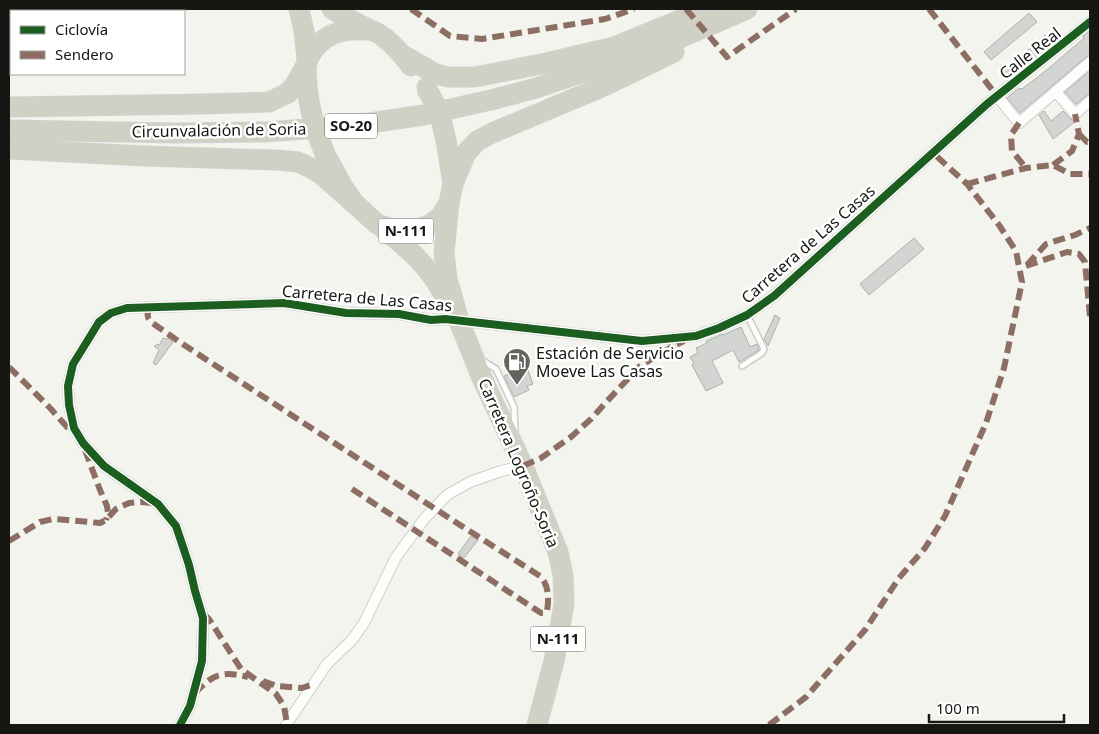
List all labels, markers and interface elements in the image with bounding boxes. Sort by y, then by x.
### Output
legend [10,10,185,75]
text: Ciclovía [55,19,108,39]
street label: Calle Real [995,22,1065,84]
text: Sendero [55,44,114,64]
road number: SO-20 [325,114,377,138]
street label: Circunvalación de Soria [131,117,307,143]
street label: Carretera de Las Casas [736,180,880,308]
road number: N-111 [378,218,434,244]
street label: Carretera de Las Casas [281,280,453,316]
place label: Estación de Servicio Moeve Las Casas [536,342,684,382]
fuel station icon: Estación de Servicio Moeve Las Casas [502,347,532,386]
street label: Carretera Logroño-Soria [473,375,565,551]
road number: N-111 [530,626,586,652]
scale bar [929,692,1064,724]
text: 100 m [936,698,980,718]

